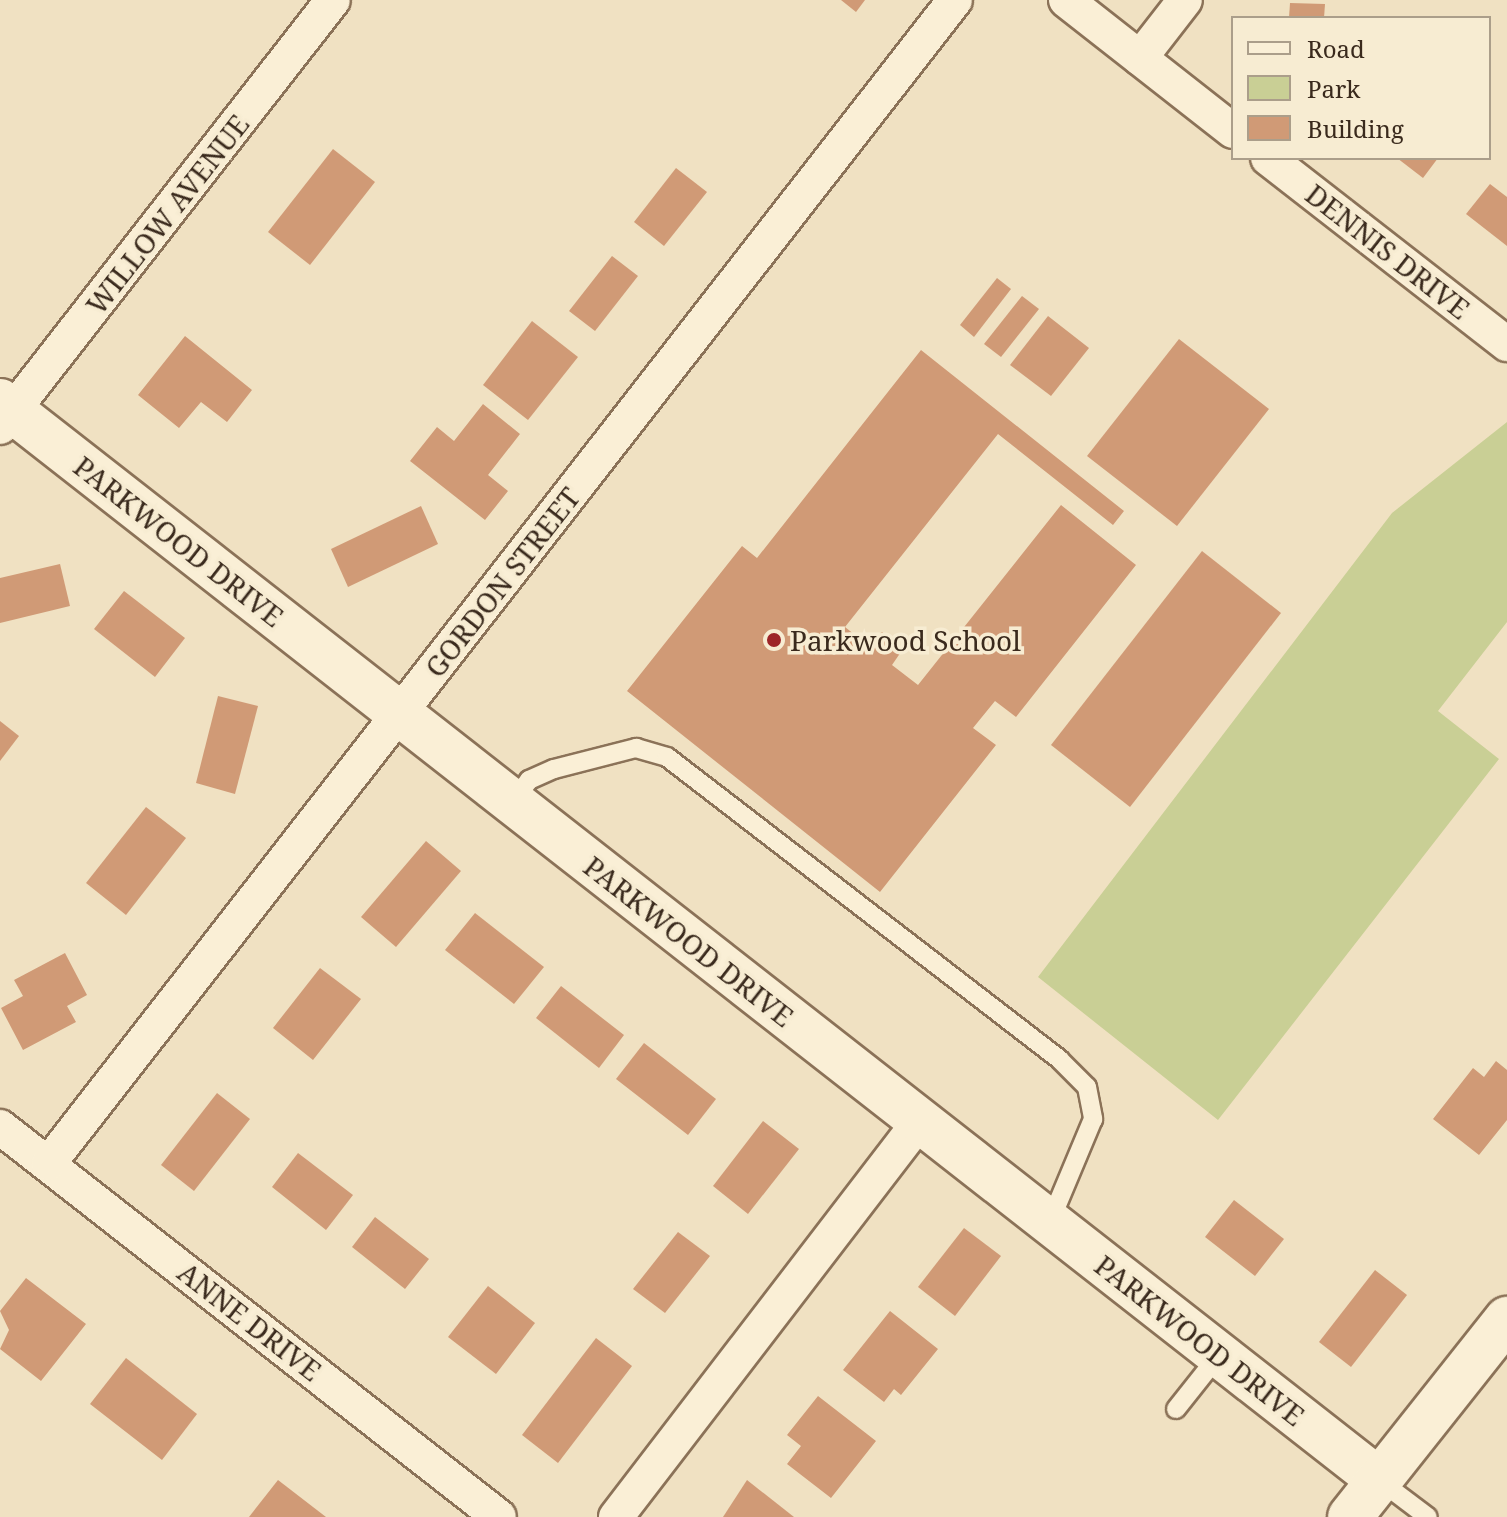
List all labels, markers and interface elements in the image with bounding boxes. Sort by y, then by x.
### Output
legend [1231,16,1491,160]
text: Road [1307,32,1365,65]
text: Park [1307,72,1360,105]
street label: WILLOW AVENUE [79,108,255,320]
text: Building [1307,112,1404,145]
street label: DENNIS DRIVE [1299,177,1477,325]
street label: PARKWOOD DRIVE [68,449,290,633]
street label: GORDON STREET [418,481,586,683]
place label: Parkwood School [790,623,1021,657]
marker: Parkwood School [765,631,783,649]
street label: PARKWOOD DRIVE [578,849,800,1033]
street label: PARKWOOD DRIVE [1089,1248,1311,1432]
street label: ANNE DRIVE [172,1255,328,1387]

